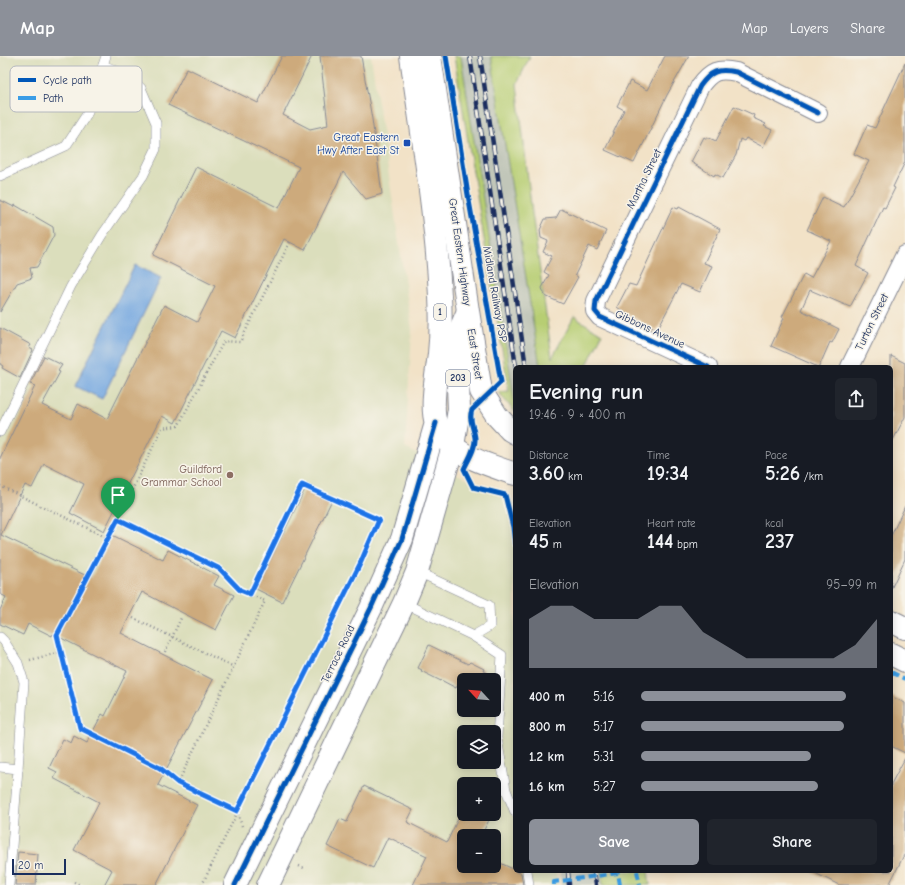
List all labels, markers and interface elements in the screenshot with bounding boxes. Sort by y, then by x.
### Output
text: Map [20,17,55,39]
text: Map [741,20,768,37]
text: Layers [790,20,828,37]
text: Share [850,20,885,37]
legend [10,66,142,112]
text: Cycle path [43,74,92,87]
text: Path [43,92,64,105]
place label: Great Eastern Hwy After East St [317,131,400,157]
marker: Great Eastern Hwy After East St [402,138,412,148]
street label: Martha Street [624,146,665,211]
street label: Great Eastern Highway [446,197,474,307]
street label: Midland Railway PSP [480,245,510,343]
street label: Turton Street [853,291,892,353]
road number: 1 [434,304,446,320]
street label: Gibbons Avenue [613,307,688,351]
street label: East Street [465,328,486,381]
road number: 203 [446,370,470,386]
button: share [835,378,877,420]
text: Evening run [529,379,643,405]
text: 19:46 · 9 × 400 m [529,407,625,422]
text: Distance [529,449,568,462]
text: Time [647,449,670,462]
text: Pace [765,449,787,462]
text: 3.60 [529,462,564,485]
text: 19:34 [647,462,689,485]
text: 5:26 [765,462,800,485]
place label: Guildford Grammar School [141,463,222,489]
marker: Guildford Grammar School [225,470,235,480]
text: km [564,470,583,483]
text: /km [800,470,823,483]
pin [101,478,135,519]
icon: arrive [107,484,129,506]
text: Elevation [529,517,571,530]
text: Heart rate [647,517,696,530]
text: kcal [765,517,783,530]
text: 45 [529,530,549,553]
text: 144 [647,530,673,553]
text: 237 [765,530,794,553]
text: m [549,538,562,551]
text: bpm [673,538,698,551]
text: Elevation [529,577,579,592]
text: 95–99 m [826,577,877,592]
street label: Terrace Road [318,623,358,685]
north arrow [457,673,501,717]
map controls [457,673,501,873]
text: 400 m [529,689,565,704]
text: 5:16 [593,689,615,704]
text: 800 m [529,719,566,734]
text: 5:17 [593,719,614,734]
button: layers [457,725,501,769]
text: 1.2 km [529,749,564,764]
text: 5:31 [593,749,614,764]
button: + [457,777,501,821]
text: 1.6 km [529,779,565,794]
text: 5:27 [593,779,615,794]
button: Save [529,819,699,865]
button: Share [707,819,877,865]
button: − [457,829,501,873]
scale bar [12,857,66,876]
text: 20 m [18,859,43,872]

